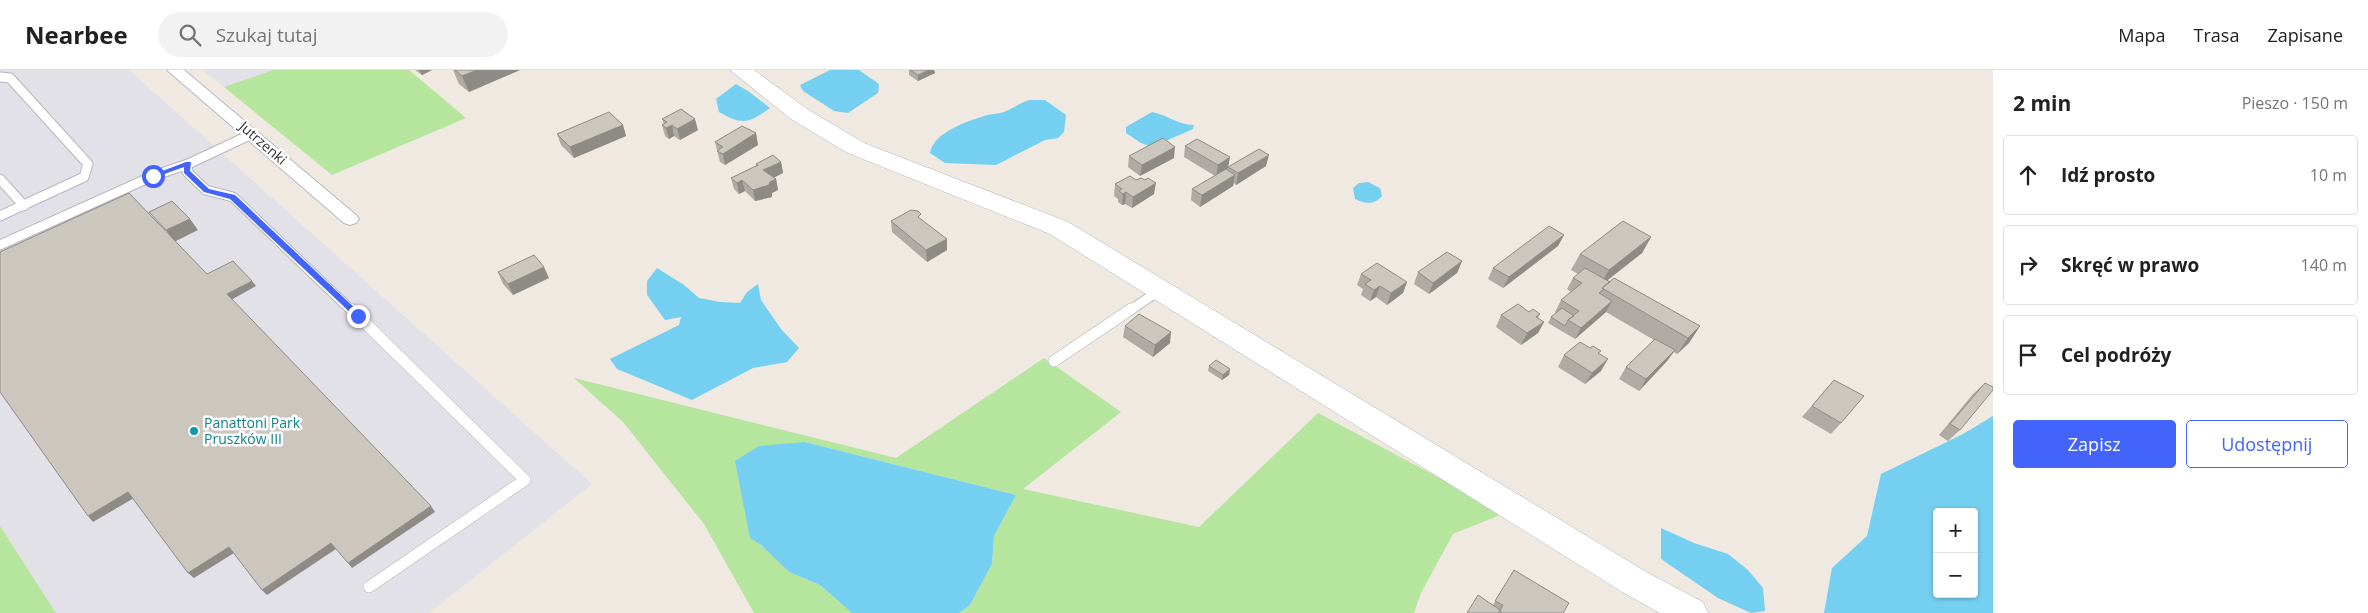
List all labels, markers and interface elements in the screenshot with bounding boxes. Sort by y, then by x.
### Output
search box [158,12,508,57]
text: Nearbee [25,18,128,51]
icon: search [176,21,204,49]
text: Szukaj tutaj [216,22,317,48]
text: Mapa [2118,23,2166,47]
text: Trasa [2194,23,2239,47]
text: Zapisane [2267,23,2343,47]
text: 2 min [2013,89,2071,117]
text: Pieszo · 150 m [2242,92,2348,114]
street label: Jutrzenki [234,115,291,168]
icon: ahead [2014,161,2042,189]
text: Idź prosto [2061,162,2155,188]
text: 10 m [2310,164,2347,186]
route start [142,165,165,188]
icon: right [2014,251,2042,279]
text: Skręć w prawo [2061,252,2199,278]
text: 140 m [2301,254,2347,276]
route end [347,305,370,328]
icon: arrive [2014,341,2042,369]
text: Cel podróży [2061,342,2171,368]
place label: Panattoni Park Pruszków III [204,413,301,448]
button: Zapisz [2013,420,2176,468]
button: Udostępnij [2186,420,2348,468]
marker: Panattoni Park Pruszków III [188,425,200,437]
map controls [1933,508,1978,598]
button: + [1933,508,1978,553]
button: − [1933,553,1978,598]

